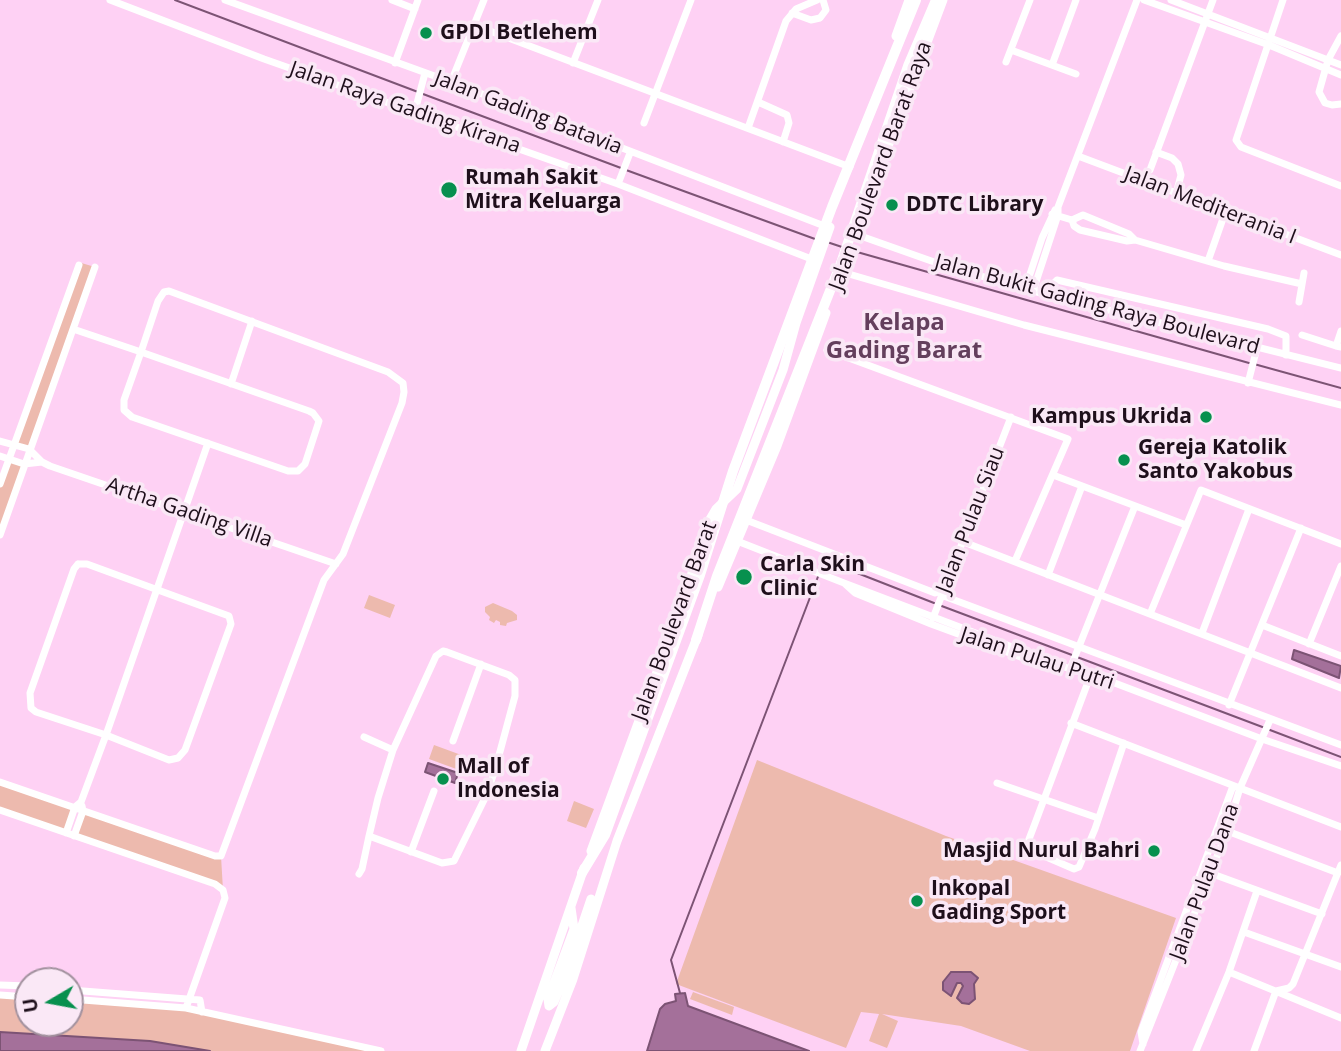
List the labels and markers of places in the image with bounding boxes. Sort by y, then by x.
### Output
place label: GPDI Betlehem [440,20,598,46]
marker: GPDI Betlehem [418,25,434,41]
place label: Rumah Sakit Mitra Keluarga [465,165,621,215]
marker: Rumah Sakit Mitra Keluarga [439,180,459,200]
place label: DDTC Library [906,192,1043,218]
marker: DDTC Library [884,197,900,213]
place label: Kampus Ukrida [1031,404,1192,430]
marker: Kampus Ukrida [1198,409,1214,425]
place label: Gereja Katolik Santo Yakobus [1138,435,1293,485]
marker: Gereja Katolik Santo Yakobus [1116,452,1132,468]
place label: Carla Skin Clinic [760,552,865,602]
marker: Carla Skin Clinic [734,567,754,587]
place label: Mall of Indonesia [457,754,560,804]
marker: Mall of Indonesia [435,771,451,787]
place label: Masjid Nurul Bahri [943,838,1140,864]
marker: Masjid Nurul Bahri [1146,843,1162,859]
place label: Inkopal Gading Sport [931,876,1066,926]
marker: Inkopal Gading Sport [909,893,925,909]

